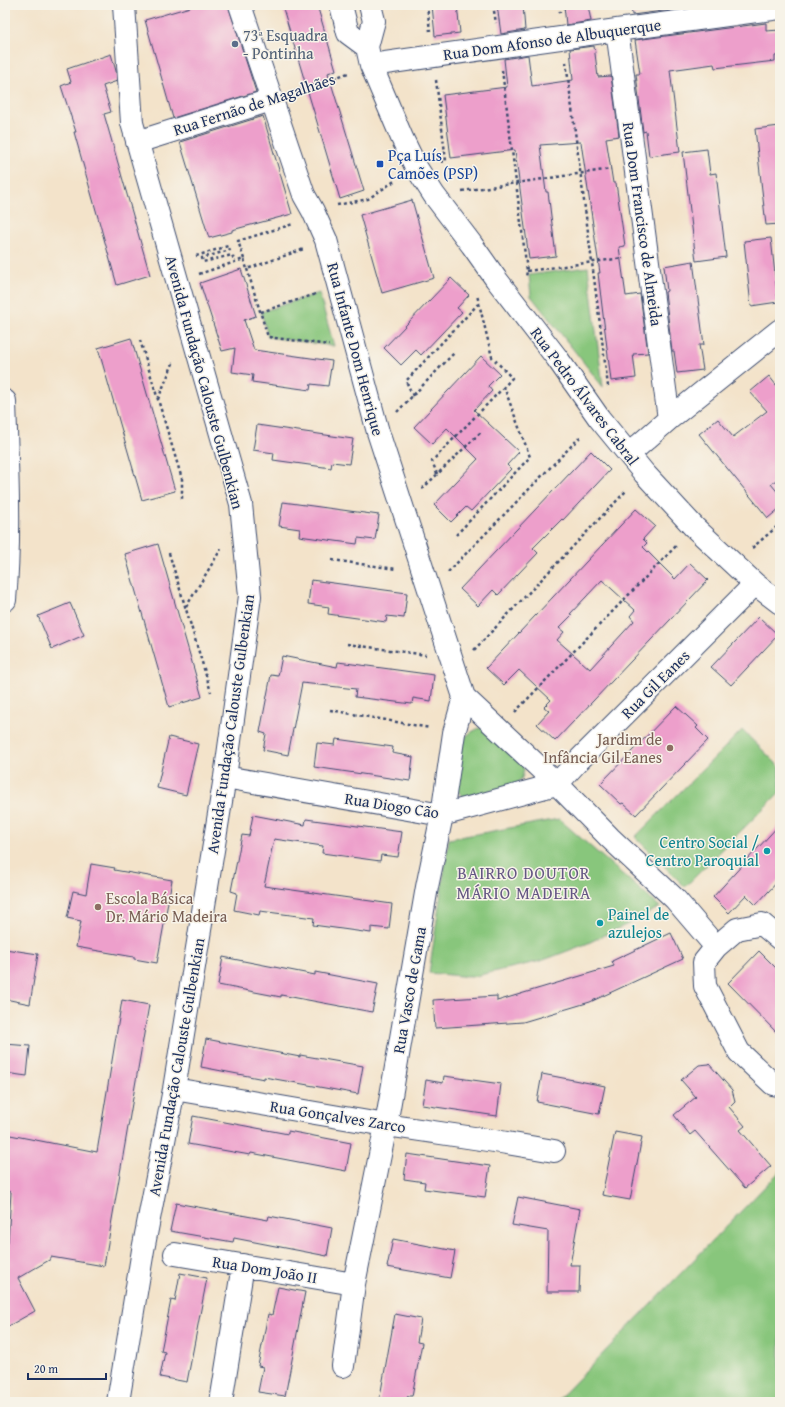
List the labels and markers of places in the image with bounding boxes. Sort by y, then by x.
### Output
place label: 73ª Esquadra - Pontinha [243,23,328,65]
marker: 73ª Esquadra - Pontinha [230,39,240,49]
place label: Pça Luís Camões (PSP) [388,143,478,185]
marker: Pça Luís Camões (PSP) [375,159,385,169]
place label: Jardim de Infância Gil Eanes [543,727,662,769]
marker: Jardim de Infância Gil Eanes [665,743,675,753]
place label: Centro Social / Centro Paroquial [646,830,760,872]
marker: Centro Social / Centro Paroquial [762,846,772,856]
place label: Escola Básica Dr. Mário Madeira [106,886,228,928]
marker: Escola Básica Dr. Mário Madeira [93,902,103,912]
place label: Painel de azulejos [608,902,669,944]
marker: Painel de azulejos [595,918,605,928]

